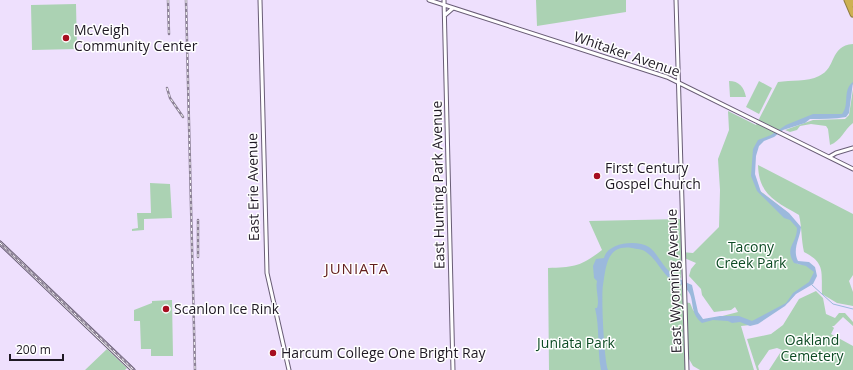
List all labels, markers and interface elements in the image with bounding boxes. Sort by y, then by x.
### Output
place label: McVeigh Community Center [74,20,198,55]
street label: Whitaker Avenue [572,26,683,81]
marker: McVeigh Community Center [61,33,71,43]
street label: East Hunting Park Avenue [427,101,448,269]
street label: East Erie Avenue [242,133,263,241]
place label: First Century Gospel Church [605,158,701,193]
marker: First Century Gospel Church [592,171,602,181]
street label: East Wyoming Avenue [661,208,686,353]
park label: Tacony Creek Park [716,237,787,272]
district label: JUNIATA [323,258,389,278]
place label: Scanlon Ice Rink [174,299,280,318]
marker: Scanlon Ice Rink [161,304,171,314]
park label: Oakland Cemetery [780,330,845,365]
park label: Juniata Park [535,333,616,352]
scale bar [10,336,63,362]
text: 200 m [16,341,51,358]
place label: Harcum College One Bright Ray [281,343,486,362]
marker: Harcum College One Bright Ray [268,348,278,358]

